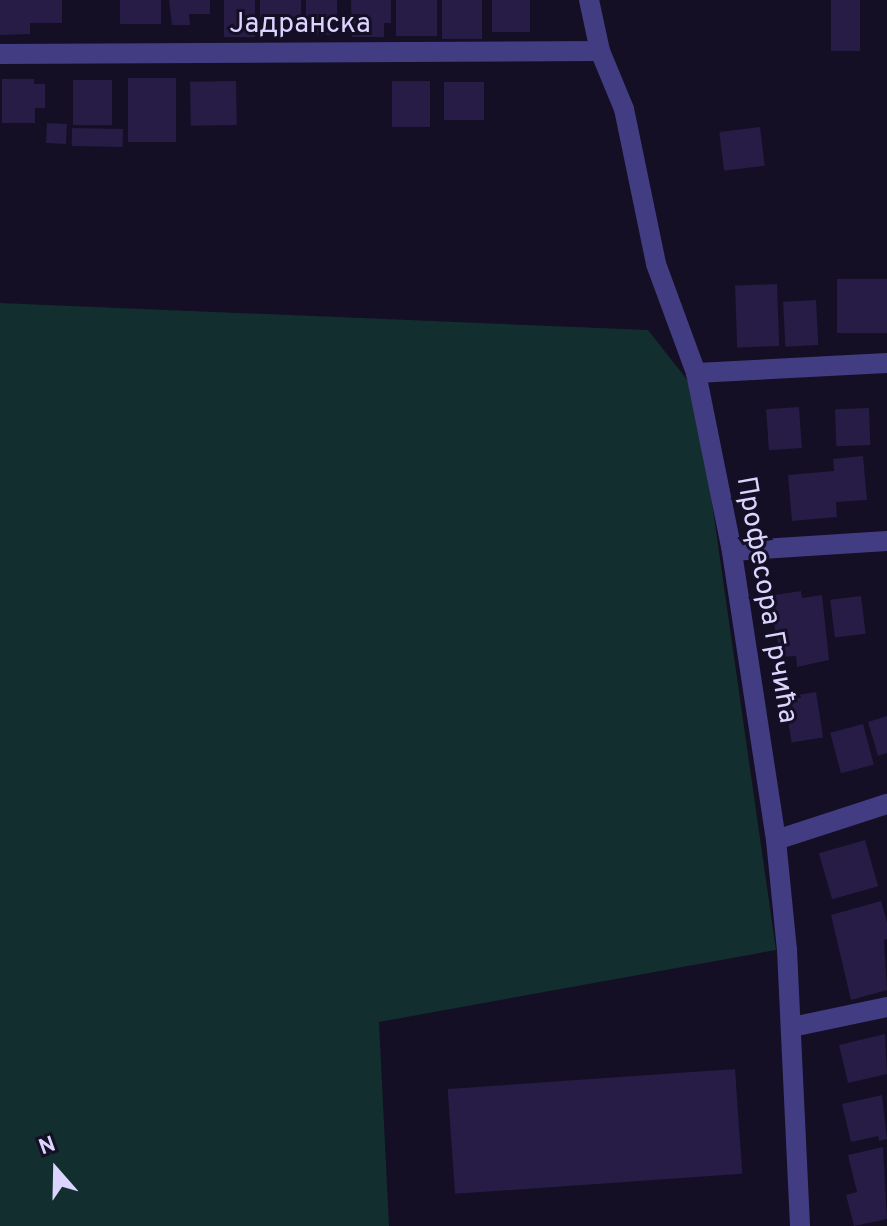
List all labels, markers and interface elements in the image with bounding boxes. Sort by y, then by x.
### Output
street label: Јадранска [229,8,371,42]
street label: Професора Грчића [728,474,804,726]
north arrow [16,1130,96,1210]
text: N [36,1132,60,1162]

